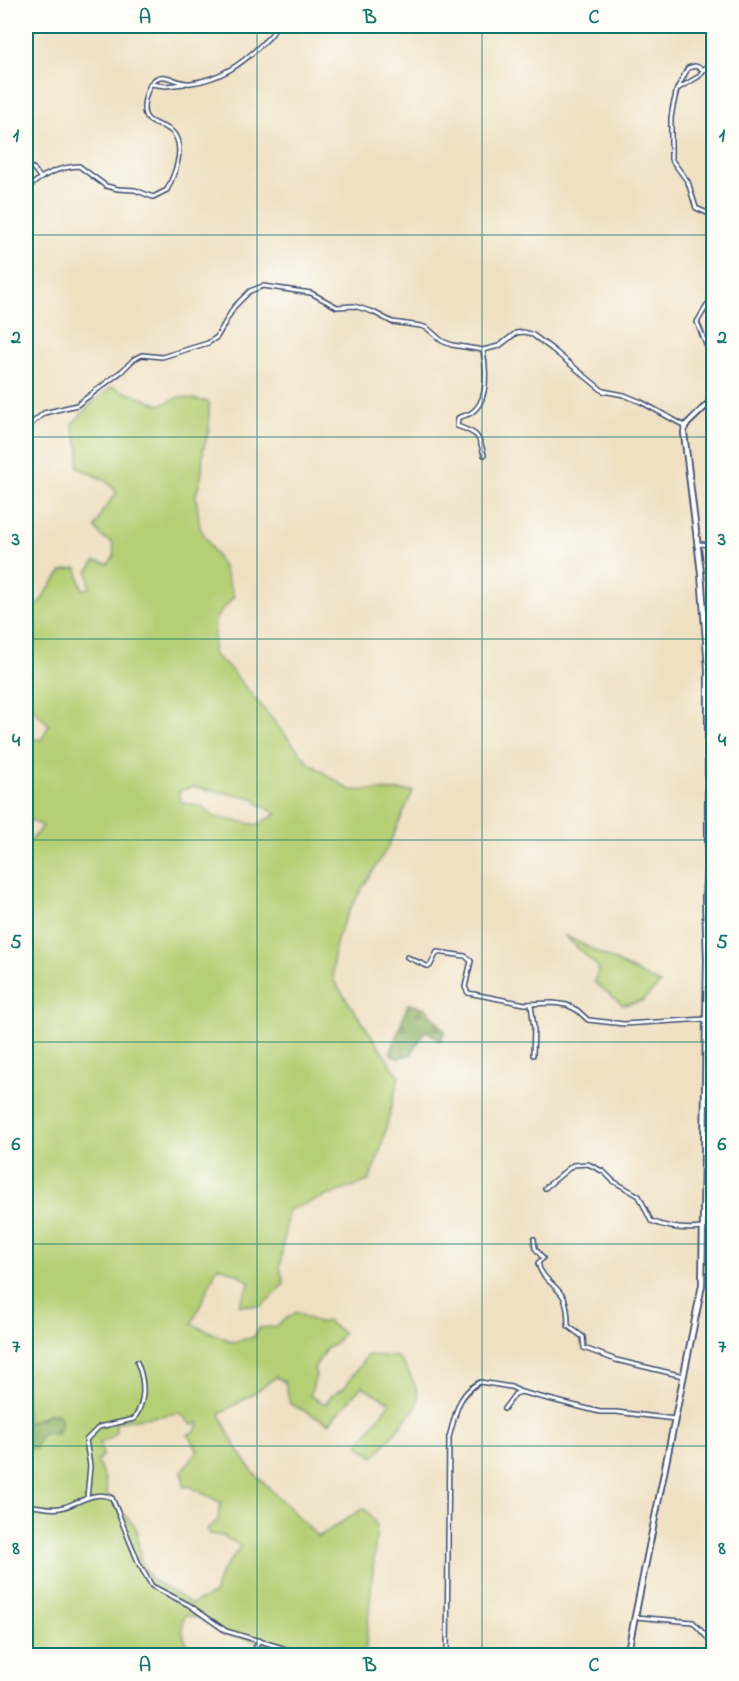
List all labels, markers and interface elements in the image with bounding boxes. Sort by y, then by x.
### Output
text: A [139,4,151,33]
text: B [362,4,377,33]
text: C [589,4,600,33]
text: 1 [13,122,20,151]
text: 1 [719,122,726,151]
text: 2 [10,324,21,353]
text: 2 [716,324,727,353]
text: 3 [11,526,20,555]
text: 3 [717,526,726,555]
text: 4 [12,727,21,756]
text: 4 [718,727,727,756]
text: 5 [10,929,22,958]
text: 5 [716,929,728,958]
text: 6 [12,1131,21,1160]
text: 6 [718,1131,727,1160]
text: 7 [12,1333,21,1362]
text: 7 [718,1333,727,1362]
text: 8 [11,1535,20,1564]
text: 8 [717,1535,726,1564]
text: A [139,1652,151,1681]
text: B [362,1652,377,1681]
text: C [589,1652,600,1681]

